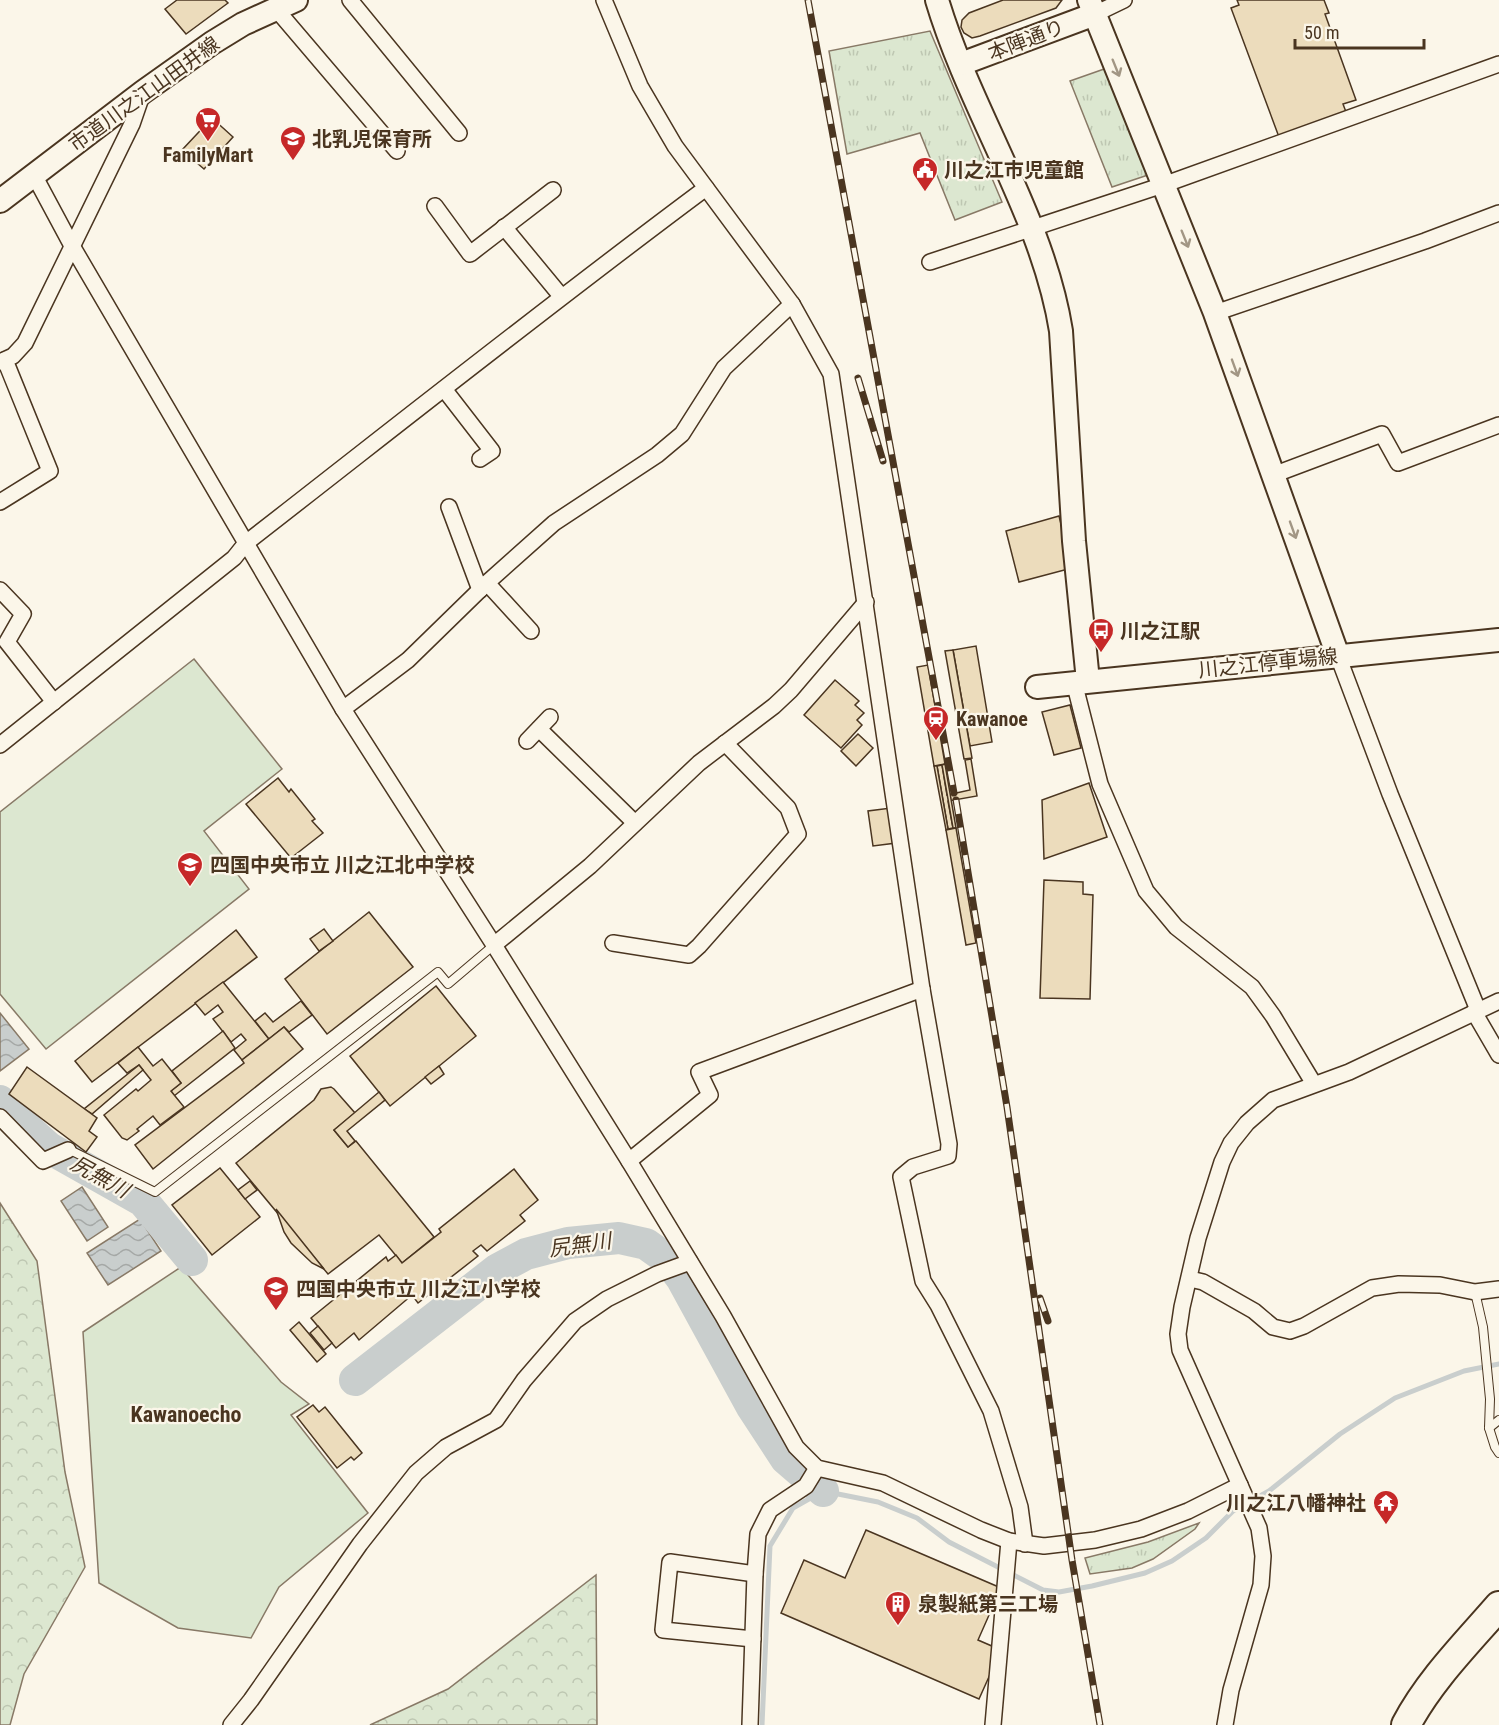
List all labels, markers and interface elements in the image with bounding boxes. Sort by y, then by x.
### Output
scale bar [1295,12,1424,50]
street label: 本陣通り [984,14,1068,66]
text: 50 m [1304,22,1339,43]
street label: 市道川之江山田井線 [64,31,224,157]
one-way arrow [1112,59,1123,77]
supermarket icon: FamilyMart [193,105,223,143]
school or university icon: 北乳児保育所 [278,124,308,162]
place label: 北乳児保育所 [312,127,432,151]
place label: FamilyMart [163,143,253,167]
public building icon: 川之江市児童館 [910,155,940,193]
place label: 川之江市児童館 [944,158,1084,182]
one-way arrow [1180,229,1191,247]
one-way arrow [1230,358,1241,377]
one-way arrow [1288,520,1299,539]
bus stop icon: 川之江駅 [1086,616,1116,654]
place label: 川之江駅 [1120,619,1200,643]
street label: 川之江停車場線 [1197,644,1339,682]
station icon: Kawanoe [921,704,951,742]
place label: Kawanoe [956,707,1028,731]
school or university icon: 四国中央市立 川之江北中学校 [175,850,205,888]
place label: 四国中央市立 川之江北中学校 [210,853,475,877]
water label: 尻無川 [67,1151,135,1204]
water label: 尻無川 [547,1228,615,1261]
school or university icon: 四国中央市立 川之江小学校 [261,1274,291,1312]
place label: 四国中央市立 川之江小学校 [296,1277,541,1301]
district label: Kawanoecho [130,1402,242,1427]
temple icon: 川之江八幡神社 [1371,1488,1401,1526]
place label: 川之江八幡神社 [1226,1491,1366,1515]
building icon: 泉製紙第三工場 [883,1589,913,1627]
place label: 泉製紙第三工場 [918,1592,1058,1616]

